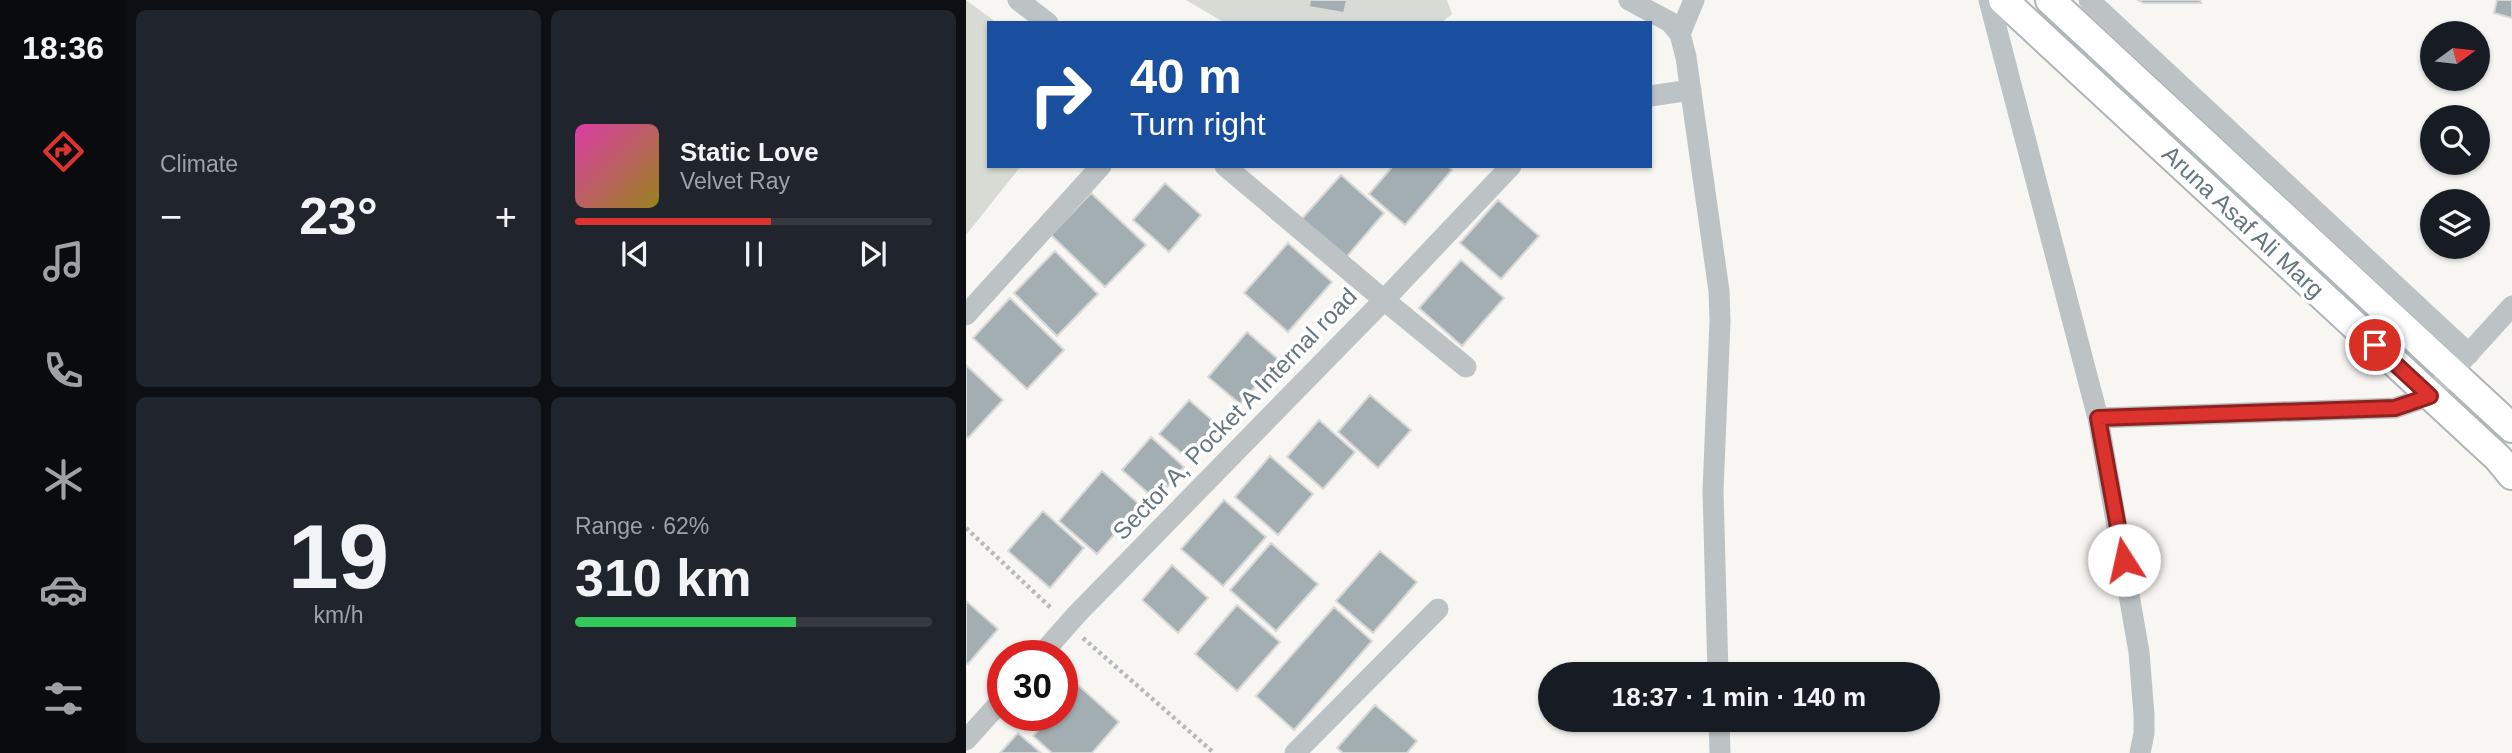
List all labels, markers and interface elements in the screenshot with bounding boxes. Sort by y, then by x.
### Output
north arrow [2420,21,2490,91]
map controls [2420,21,2490,259]
text: 18:36 [22,30,104,66]
icon: right [1015,49,1106,140]
text: 40 m [1130,49,1242,103]
button: search [2420,105,2490,175]
text: Turn right [1130,106,1266,142]
icon: directions [39,127,88,176]
text: Static Love [680,137,819,167]
street label: Aruna Asaf Ali Marg [2157,140,2330,303]
text: Climate [160,151,238,177]
text: Velvet Ray [680,168,790,194]
text: 23° [299,187,378,245]
button: layers [2420,189,2490,259]
text: − [160,196,182,238]
text: + [495,196,517,238]
icon: previous [616,235,654,273]
icon: pause [735,235,773,273]
icon: next [854,235,892,273]
icon: music [39,237,88,286]
street label: Sector A, Pocket A Internal road [1107,282,1362,545]
pin [2345,315,2405,375]
icon: arrive [2356,326,2394,364]
icon: phone [39,346,88,395]
icon: climate [39,455,88,504]
text: 19 [288,506,389,607]
text: Range · 62% [575,513,709,539]
position arrow [2087,523,2161,597]
text: 310 km [575,549,751,607]
icon: car [39,565,88,614]
text: km/h [314,602,363,628]
speed limit sign: 30 [987,640,1078,731]
icon: filters [39,674,88,723]
text: 18:37 · 1 min · 140 m [1612,682,1866,712]

